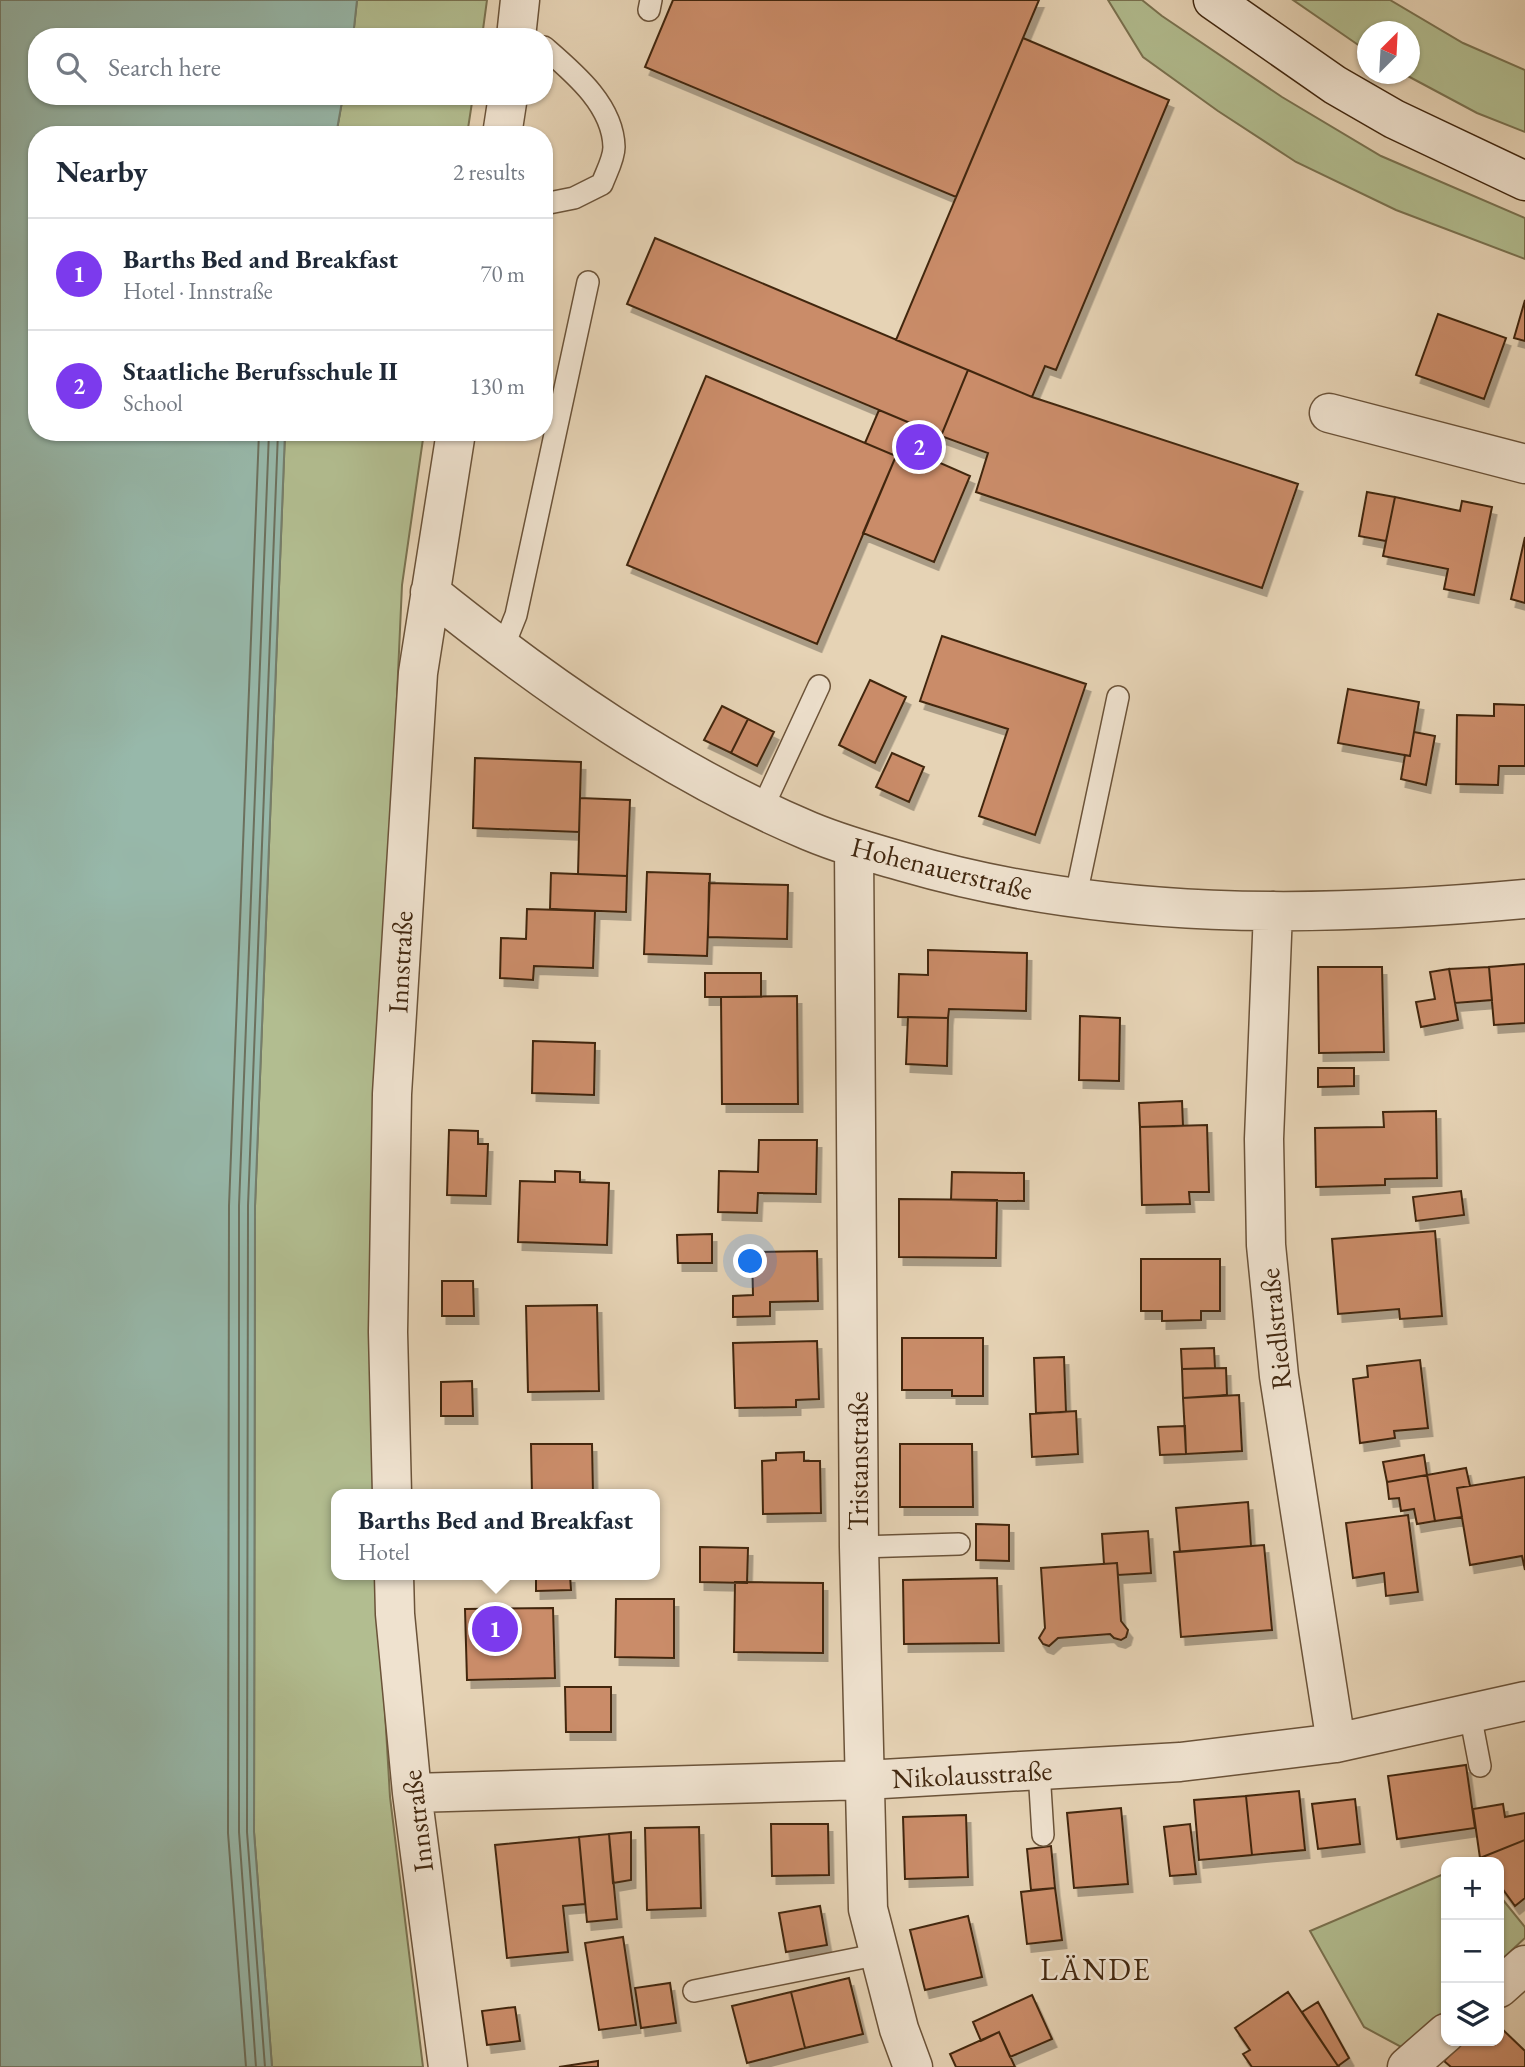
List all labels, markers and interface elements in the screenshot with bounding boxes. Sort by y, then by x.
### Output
north arrow [1357,21,1420,84]
search box [28,28,553,105]
icon: search [52,48,90,86]
text: Search here [108,50,221,84]
text: Nearby [56,152,148,191]
text: 2 results [453,157,525,187]
text: Barths Bed and Breakfast [123,242,398,276]
text: 1 [73,259,85,289]
text: 70 m [480,259,525,289]
text: Hotel · Innstraße [123,276,273,306]
text: Staatliche Berufsschule II [123,354,398,388]
text: 2 [73,371,85,401]
text: 130 m [469,371,525,401]
text: School [123,388,183,418]
pin: 2 [896,421,942,473]
street label: Hohenauerstraße [847,828,1037,908]
street label: Innstraße [379,910,421,1014]
your location [733,1244,767,1278]
street label: Riedlstraße [1251,1267,1299,1391]
street label: Tristanstraße [840,1391,876,1531]
popup [331,1489,660,1580]
text: Barths Bed and Breakfast [358,1503,633,1537]
text: Hotel [358,1537,410,1567]
pin: 1 [472,1603,518,1655]
street label: Nikolausstraße [891,1752,1053,1796]
street label: Innstraße [393,1768,441,1874]
map controls [1441,1857,1504,2046]
button: + [1441,1857,1504,1920]
button: − [1441,1920,1504,1983]
district label: LÄNDE [1040,1950,1152,1989]
button: layers [1441,1983,1504,2046]

